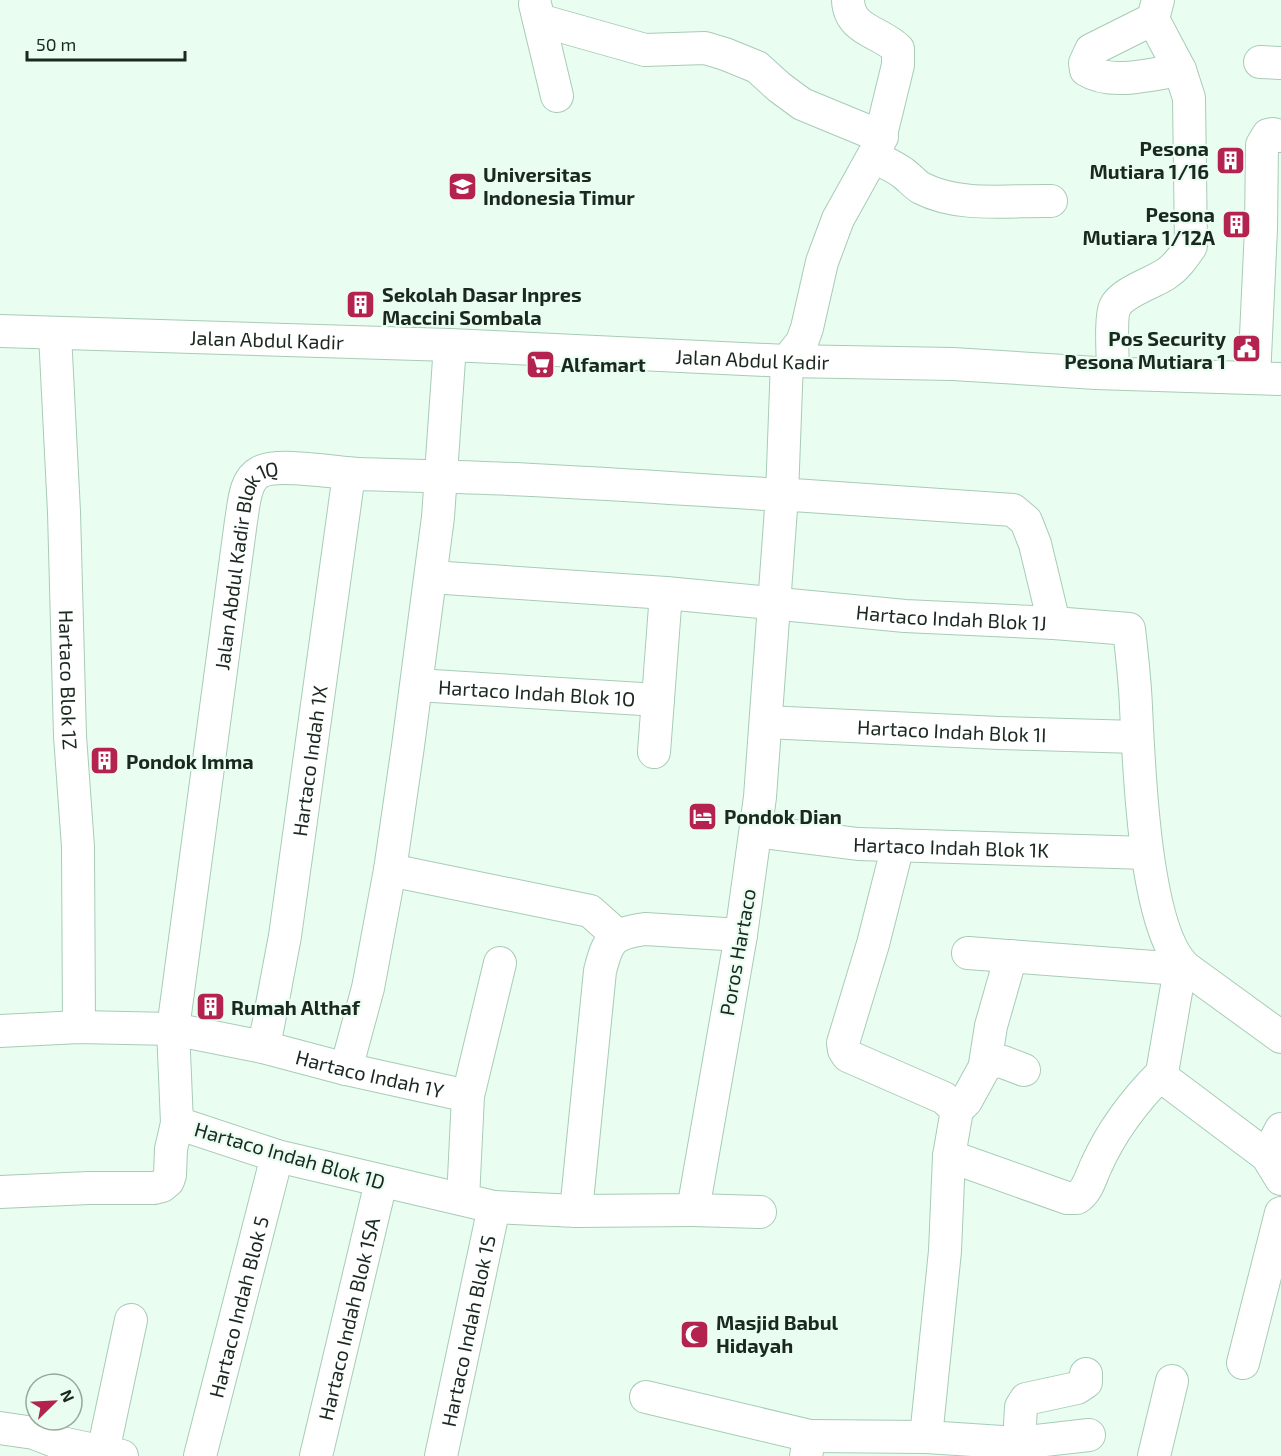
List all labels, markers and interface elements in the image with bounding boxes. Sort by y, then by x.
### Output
scale bar [27,24,184,62]
text: 50 m [36,33,76,55]
place label: Pesona Mutiara 1/16 [1089,136,1209,183]
building icon: Pesona Mutiara 1/16 [1214,144,1246,176]
place label: Universitas Indonesia Timur [483,162,635,209]
school or university icon: Universitas Indonesia Timur [446,170,478,202]
place label: Pesona Mutiara 1/12A [1083,202,1216,249]
building icon: Pesona Mutiara 1/12A [1220,209,1252,241]
place label: Sekolah Dasar Inpres Maccini Sombala [382,282,582,329]
building icon: Sekolah Dasar Inpres Maccini Sombala [345,289,377,321]
street label: Jalan Abdul Kadir [189,325,344,354]
place label: Pos Security Pesona Mutiara 1 [1064,326,1227,373]
public building icon: Pos Security Pesona Mutiara 1 [1231,333,1263,365]
street label: Jalan Abdul Kadir [675,344,830,374]
supermarket icon: Alfamart [524,348,556,380]
place label: Alfamart [561,352,646,376]
street label: Jalan Abdul Kadir Blok 1Q [209,456,280,671]
street label: Hartaco Indah Blok 1J [855,599,1047,635]
street label: Hartaco Blok 1Z [55,609,83,750]
street label: Hartaco Indah Blok 1O [438,674,636,711]
street label: Hartaco Indah 1X [287,684,332,838]
street label: Hartaco Indah Blok 1I [857,714,1047,746]
building icon: Pondok Imma [89,745,121,777]
place label: Pondok Imma [126,749,254,773]
hotel icon: Pondok Dian [687,800,719,832]
place label: Pondok Dian [724,804,842,828]
street label: Hartaco Indah Blok 1K [853,832,1050,862]
street label: Poros Hartaco [714,887,760,1017]
building icon: Rumah Althaf [194,991,226,1023]
place label: Rumah Althaf [231,995,361,1019]
street label: Hartaco Indah 1Y [293,1044,447,1102]
street label: Hartaco Indah Blok 1D [192,1116,388,1194]
street label: Hartaco Indah Blok 5 [203,1213,273,1400]
street label: Hartaco Indah Blok 1SA [313,1214,384,1423]
street label: Hartaco Indah Blok 1S [436,1233,500,1429]
place label: Masjid Babul Hidayah [716,1310,839,1358]
mosque icon: Masjid Babul Hidayah [679,1318,711,1350]
north arrow [24,1372,84,1432]
text: N [57,1387,79,1405]

